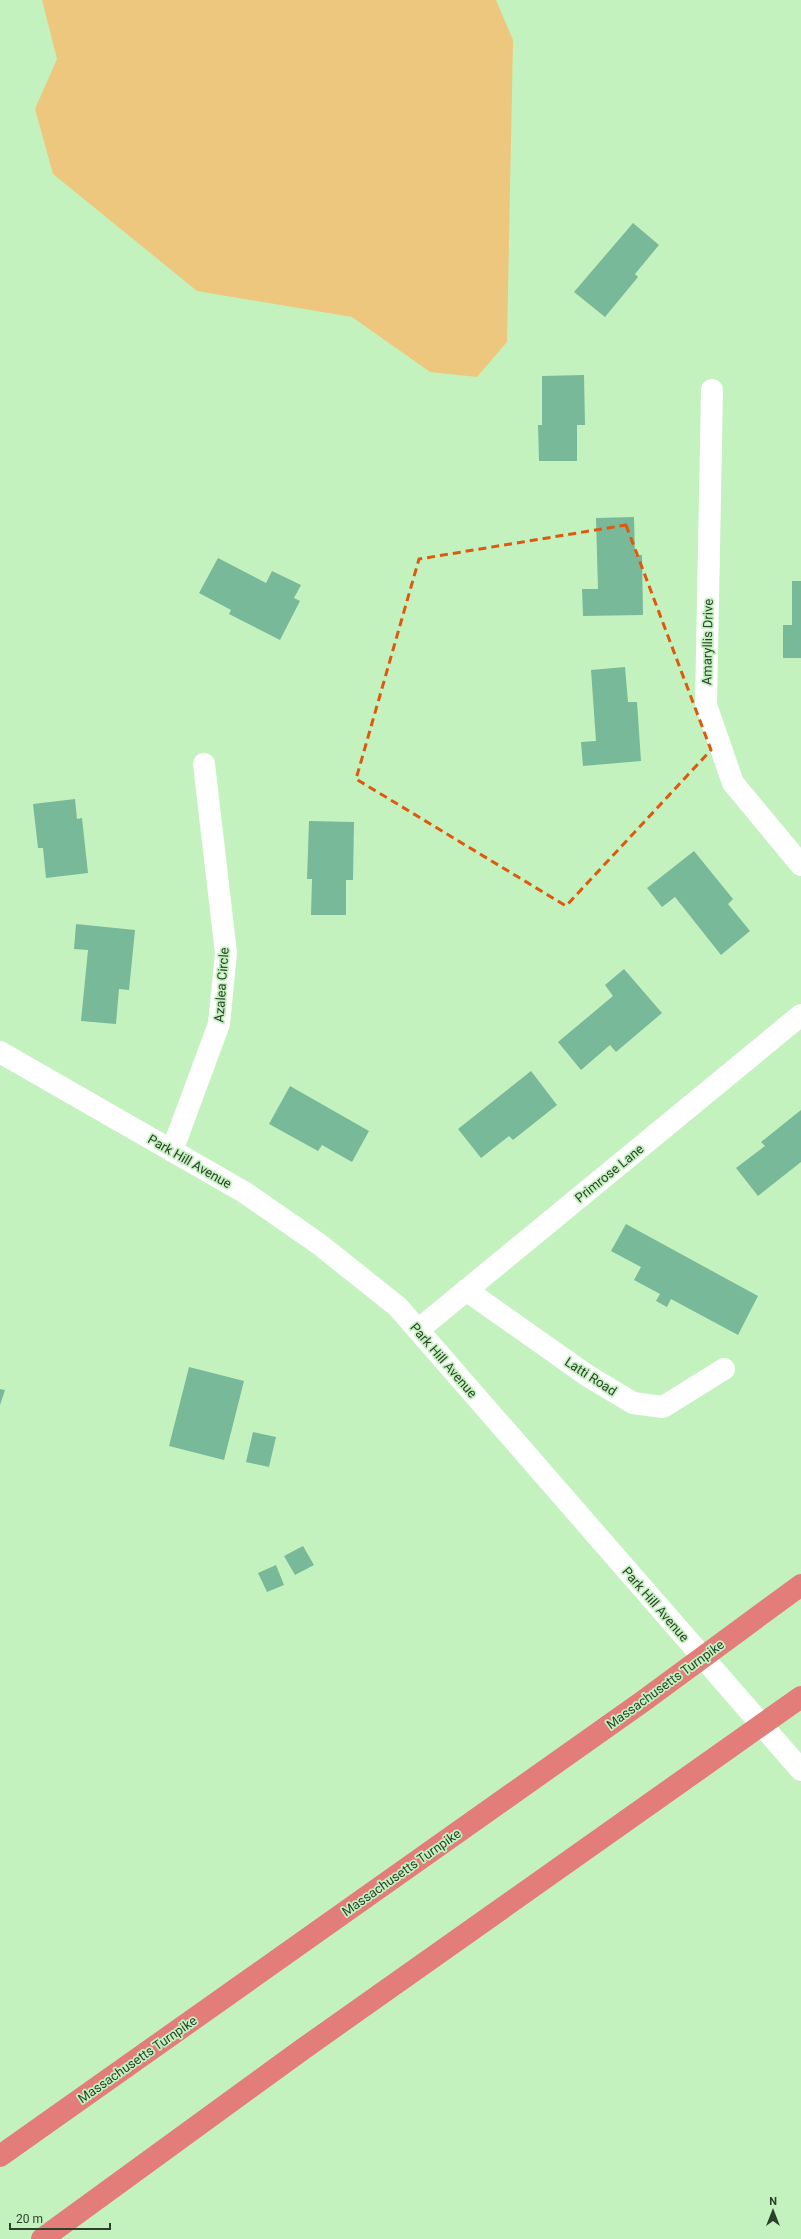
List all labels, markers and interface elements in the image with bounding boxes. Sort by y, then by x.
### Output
street label: Amaryllis Drive [699,599,716,685]
street label: Azalea Circle [211,947,232,1023]
street label: Park Hill Avenue [145,1131,234,1191]
street label: Primrose Lane [572,1141,647,1206]
street label: Park Hill Avenue [407,1320,480,1401]
street label: Latti Road [562,1354,619,1399]
street label: Park Hill Avenue [619,1564,692,1645]
street label: Massachusetts Turnpike [604,1637,727,1732]
street label: Massachusetts Turnpike [339,1826,464,1919]
street label: Massachusetts Turnpike [75,2013,200,2106]
north arrow [753,2191,793,2231]
text: N [769,2195,777,2208]
scale bar [10,2205,110,2231]
text: 20 m [16,2212,43,2226]

